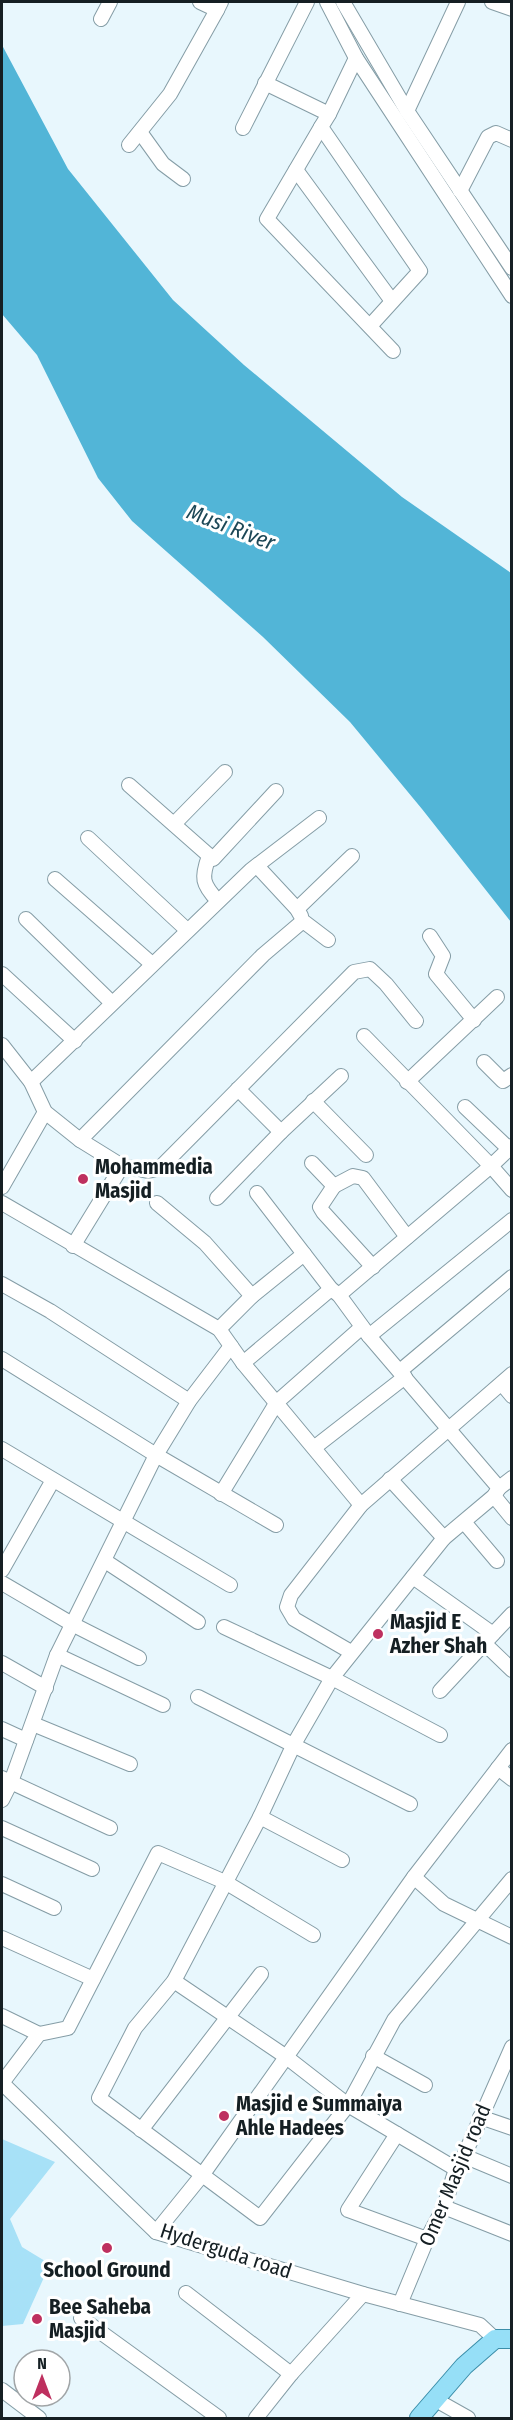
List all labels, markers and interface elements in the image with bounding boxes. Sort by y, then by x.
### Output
water label: Musi River [183,498,280,557]
place label: Mohammedia Masjid [95,1154,213,1204]
marker: Mohammedia Masjid [76,1172,90,1186]
place label: Masjid E Azher Shah [389,1609,487,1659]
marker: Masjid E Azher Shah [371,1627,385,1641]
place label: Masjid e Summaiya Ahle Hadees [235,2091,402,2141]
street label: Omer Masjid road [413,2100,497,2250]
marker: Masjid e Summaiya Ahle Hadees [217,2109,231,2123]
street label: Hyderguda road [157,2217,295,2285]
marker: School Ground [100,2241,114,2255]
place label: School Ground [43,2257,171,2283]
place label: Bee Saheba Masjid [49,2294,151,2344]
marker: Bee Saheba Masjid [30,2312,44,2326]
north arrow [12,2348,72,2408]
text: N [37,2354,47,2373]

